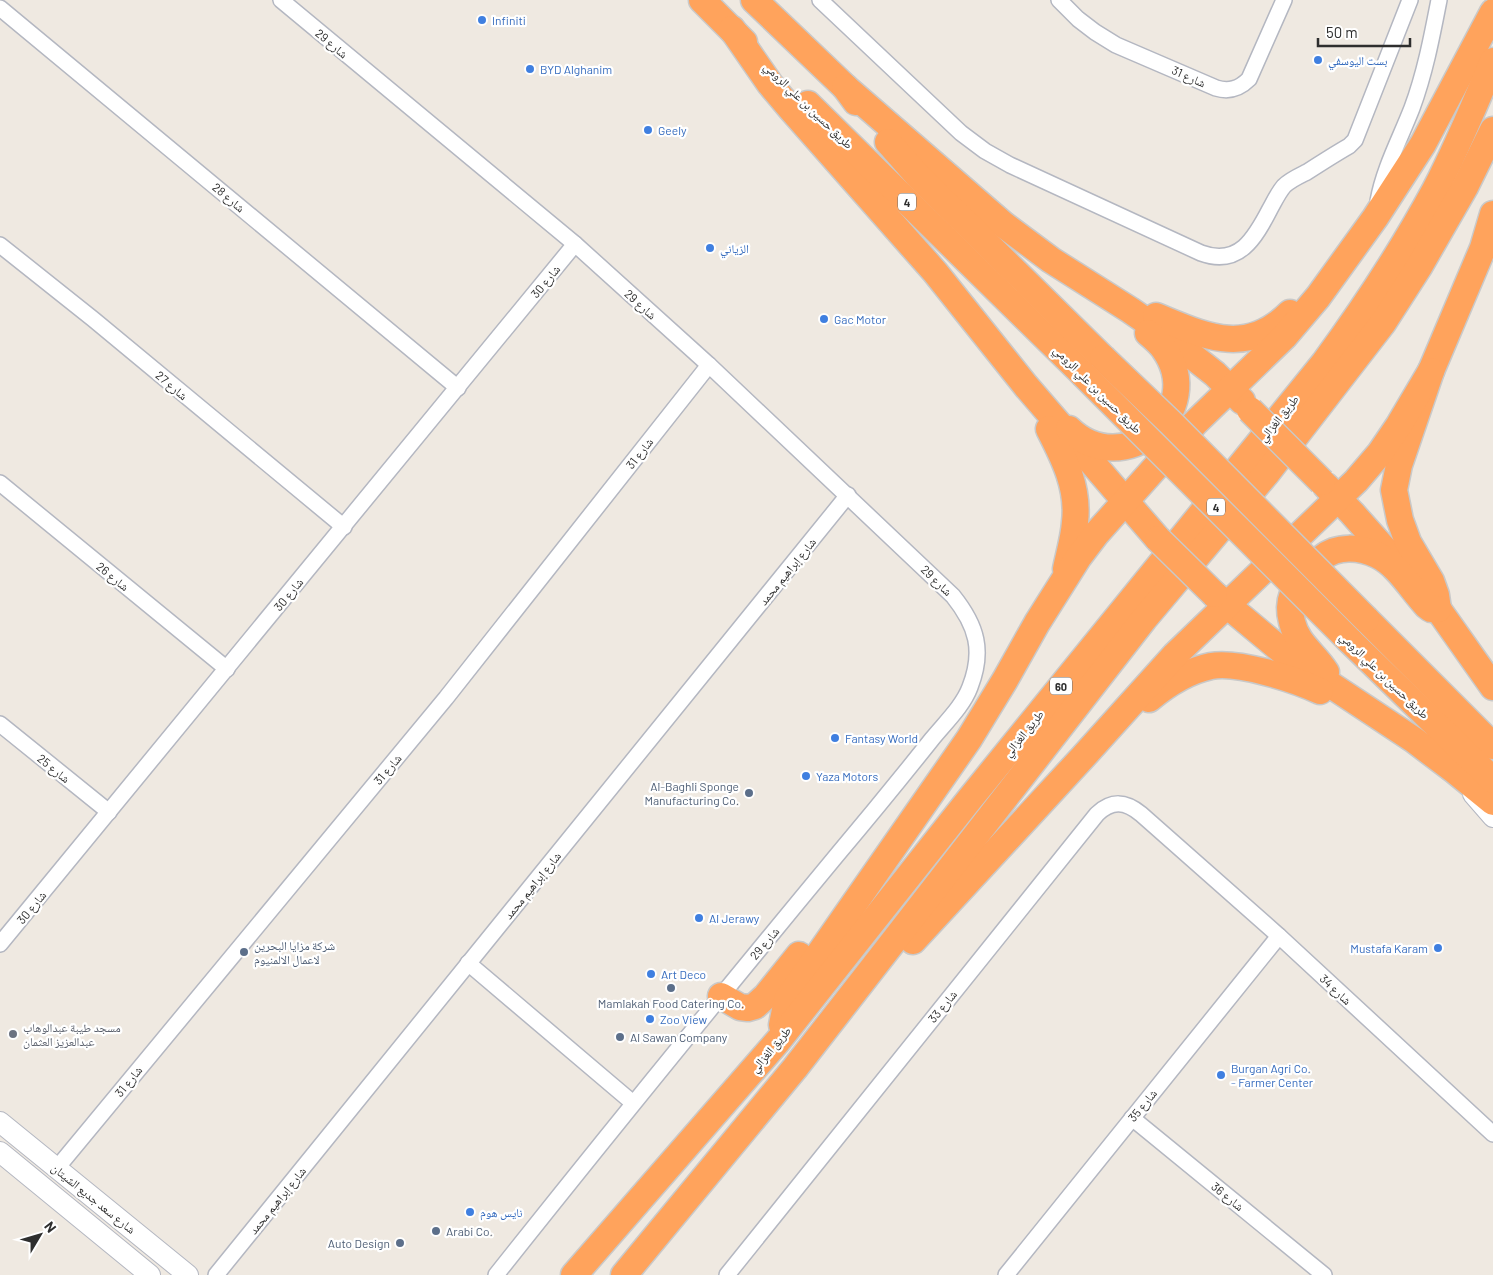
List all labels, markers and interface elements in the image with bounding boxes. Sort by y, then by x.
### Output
place label: Infiniti [492,13,526,27]
marker: Infiniti [476,14,488,26]
scale bar [1318,15,1410,47]
text: 50 m [1326,23,1358,41]
street label: شارع 29 [312,25,351,62]
place label: بست اليوسفي [1328,53,1388,71]
marker: بست اليوسفي [1312,54,1324,66]
street label: طريق حسين بن علي الرومي [759,59,856,154]
place label: BYD Alghanim [540,62,612,76]
street label: شارع 31 [1169,62,1208,91]
marker: BYD Alghanim [524,63,536,75]
place label: Geely [658,123,687,137]
marker: Geely [642,124,654,136]
street label: شارع 28 [209,179,248,216]
road number: 4 [898,193,916,210]
place label: الزياني [720,241,749,259]
marker: الزياني [704,242,716,254]
street label: شارع 30 [528,262,564,302]
street label: شارع 29 [621,286,660,323]
place label: Gac Motor [834,312,887,326]
marker: Gac Motor [818,313,830,325]
street label: طريق حسين بن علي الرومي [1048,342,1145,439]
street label: شارع 27 [152,368,191,404]
street label: طريق الغزالي [1255,392,1304,447]
street label: شارع 31 [623,435,657,473]
road number: 4 [1207,498,1225,516]
street label: شارع إبراهيم محمد [756,535,820,609]
street label: شارع 26 [93,559,132,595]
street label: شارع 29 [917,562,956,600]
street label: شارع 30 [271,575,307,615]
street label: طريق حسين بن علي الرومي [1335,629,1432,724]
road number: 60 [1050,678,1072,694]
street label: طريق الغزالي [1000,707,1049,762]
place label: Fantasy World [845,731,918,745]
marker: Fantasy World [829,732,841,744]
street label: شارع 25 [34,751,73,787]
street label: شارع 31 [370,751,405,788]
place label: Yaza Motors [816,769,878,783]
marker: Yaza Motors [800,770,812,782]
place label: Al-Baghli Sponge Manufacturing Co. [644,779,739,807]
marker: Al-Baghli Sponge Manufacturing Co. [743,787,755,799]
street label: شارع إبراهيم محمد [501,849,565,923]
street label: شارع 30 [14,888,50,928]
place label: Al Jerawy [709,911,760,925]
marker: Al Jerawy [693,912,705,924]
street label: شارع 29 [746,924,783,963]
place label: شركة مزايا البحرين لاعمال الالمنيوم [254,938,335,968]
place label: Mustafa Karam [1350,941,1428,955]
marker: Mustafa Karam [1432,942,1444,954]
marker: شركة مزايا البحرين لاعمال الالمنيوم [238,946,250,958]
place label: Art Deco [661,967,706,981]
marker: Art Deco [645,968,657,980]
street label: شارع 34 [1316,971,1355,1009]
marker: Mamlakah Food Catering Co. [665,982,677,994]
street label: شارع 33 [925,987,961,1026]
place label: Mamlakah Food Catering Co. [598,996,744,1010]
place label: Zoo View [660,1012,707,1026]
marker: Zoo View [644,1013,656,1025]
place label: مسجد طيبة عبدالوهاب عبدالعزيز العثمان [23,1020,121,1049]
street label: طريق الغزالي [747,1023,796,1077]
marker: مسجد طيبة عبدالوهاب عبدالعزيز العثمان [7,1028,19,1040]
place label: Al Sawan Company [630,1030,728,1044]
marker: Al Sawan Company [614,1031,626,1043]
place label: Burgan Agri Co. - Farmer Center [1231,1061,1314,1089]
street label: شارع 31 [111,1063,146,1100]
marker: Burgan Agri Co. - Farmer Center [1215,1069,1227,1081]
street label: شارع 35 [1125,1086,1161,1125]
street label: شارع سعد جديع الشيتان [48,1160,139,1238]
street label: شارع إبراهيم محمد [246,1164,310,1238]
street label: شارع 36 [1208,1179,1247,1215]
place label: نايس هوم [480,1205,523,1221]
marker: نايس هوم [464,1206,476,1218]
north arrow [15,1210,65,1260]
text: N [41,1218,60,1236]
place label: Arabi Co. [446,1224,493,1238]
marker: Arabi Co. [430,1225,442,1237]
place label: Auto Design [328,1236,390,1250]
marker: Auto Design [394,1237,406,1249]

